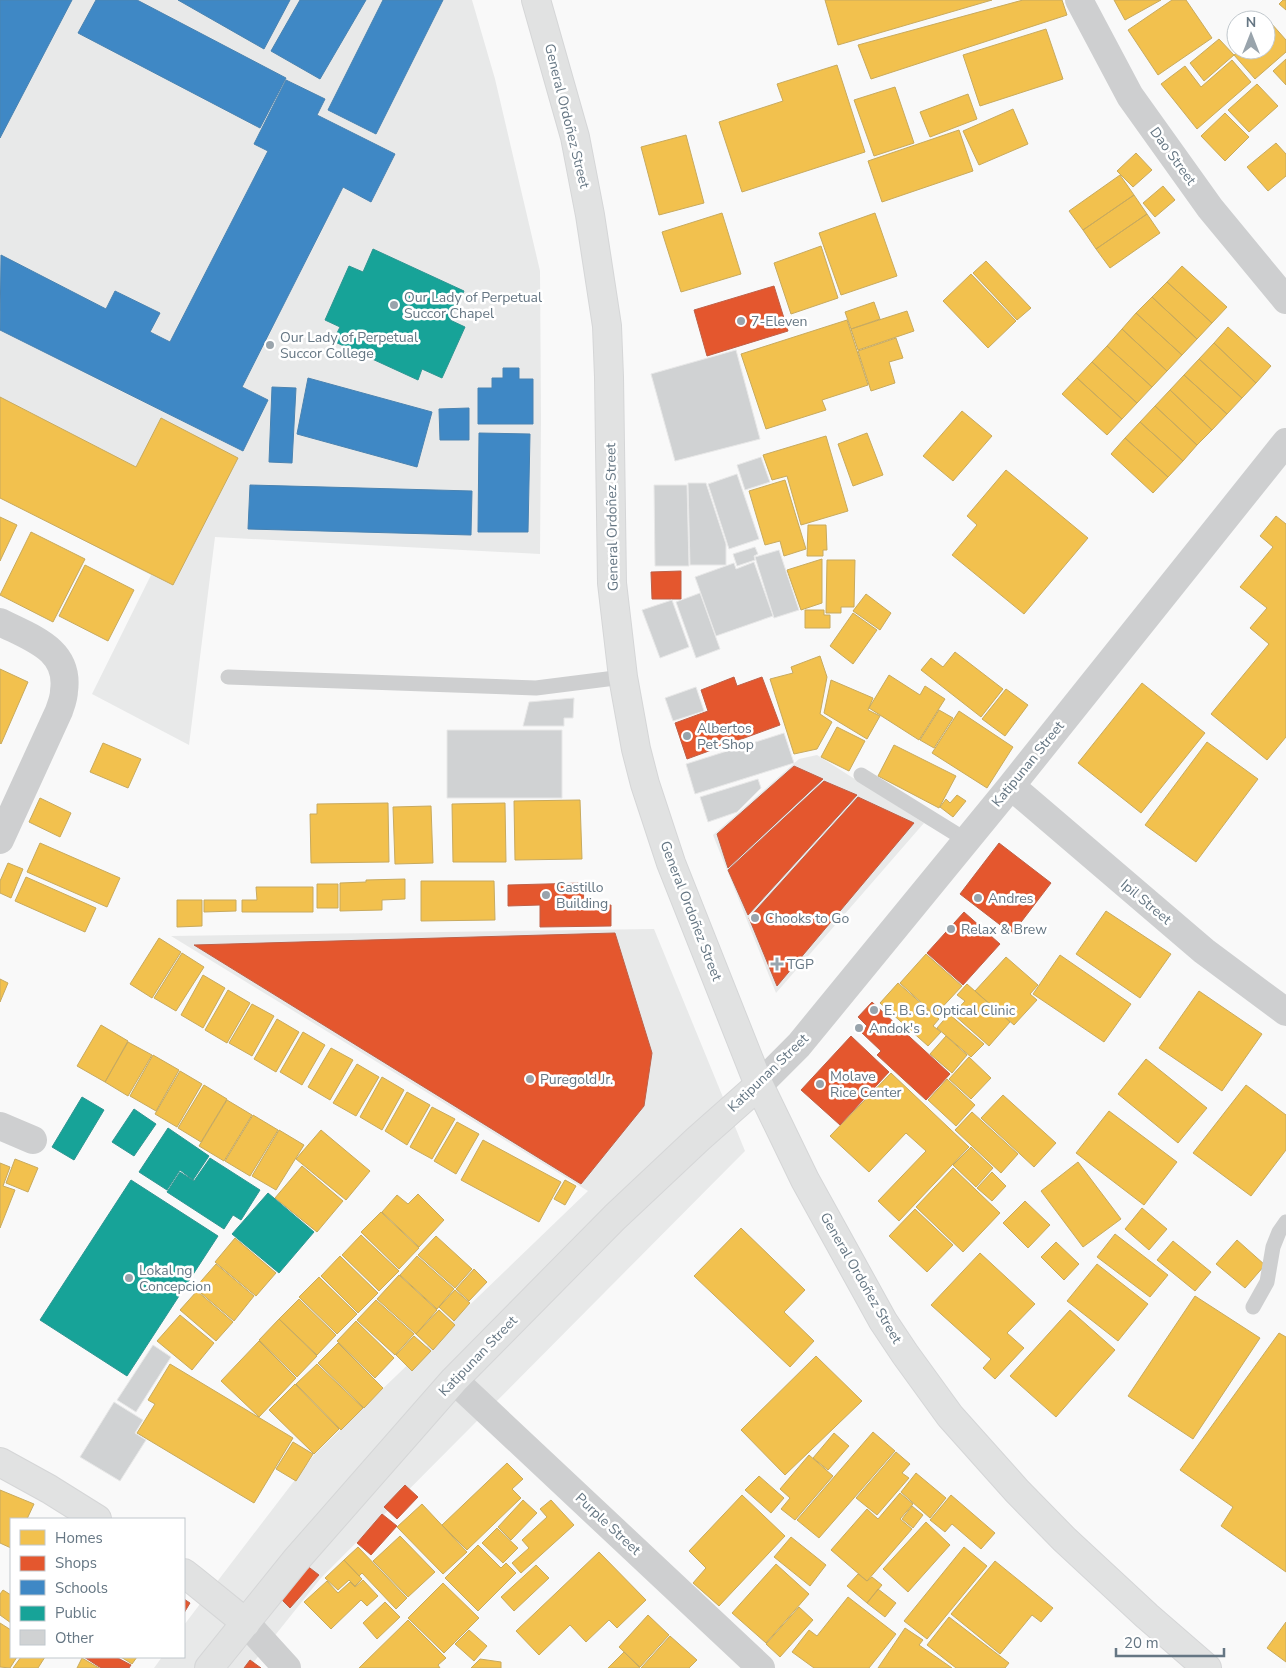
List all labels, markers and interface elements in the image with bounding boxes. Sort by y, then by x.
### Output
north arrow [1226,10,1276,60]
text: N [1246,13,1256,32]
street label: General Ordoñez Street [540,42,594,190]
street label: Dao Street [1146,123,1201,189]
place label: Our Lady of Perpetual Succor Chapel [404,288,543,323]
marker: Our Lady of Perpetual Succor Chapel [388,299,400,311]
place label: 7-Eleven [751,312,807,331]
marker: 7-Eleven [735,315,747,327]
place label: Our Lady of Perpetual Succor College [280,328,419,363]
marker: Our Lady of Perpetual Succor College [264,339,276,351]
street label: General Ordoñez Street [601,443,623,591]
street label: Katipunan Street [987,717,1069,811]
place label: Albertos Pet Shop [697,719,754,754]
marker: Albertos Pet Shop [681,730,693,742]
street label: General Ordoñez Street [656,838,726,984]
street label: Ipil Street [1117,875,1176,929]
place label: Castillo Building [556,878,608,913]
marker: Castillo Building [540,889,552,901]
place label: Andres [988,889,1034,908]
marker: Andres [972,892,984,904]
place label: Chooks to Go [765,909,850,928]
marker: Chooks to Go [749,912,761,924]
place label: Relax & Brew [961,920,1047,939]
marker: Relax & Brew [945,923,957,935]
place label: TGP [787,955,814,974]
marker: TGP [771,958,783,970]
place label: E. B. G. Optical Clinic [884,1001,1016,1020]
marker: E. B. G. Optical Clinic [868,1004,880,1016]
place label: Andok's [869,1019,920,1038]
marker: Andok's [853,1022,865,1034]
street label: Katipunan Street [723,1029,813,1116]
place label: Molave Rice Center [830,1067,902,1102]
place label: Puregold Jr. [540,1070,613,1089]
marker: Puregold Jr. [524,1073,536,1085]
marker: Molave Rice Center [814,1078,826,1090]
street label: General Ordoñez Street [816,1209,906,1347]
place label: Lokal ng Concepcion [139,1261,211,1296]
marker: Lokal ng Concepcion [123,1272,135,1284]
street label: Katipunan Street [435,1311,522,1401]
street label: Purple Street [571,1489,645,1559]
legend [10,1518,185,1658]
text: Homes [55,1528,103,1548]
text: Shops [55,1553,97,1573]
text: Schools [55,1578,108,1598]
text: Public [55,1603,96,1623]
scale bar [1116,1626,1224,1658]
text: Other [55,1628,94,1648]
text: 20 m [1124,1633,1159,1653]

